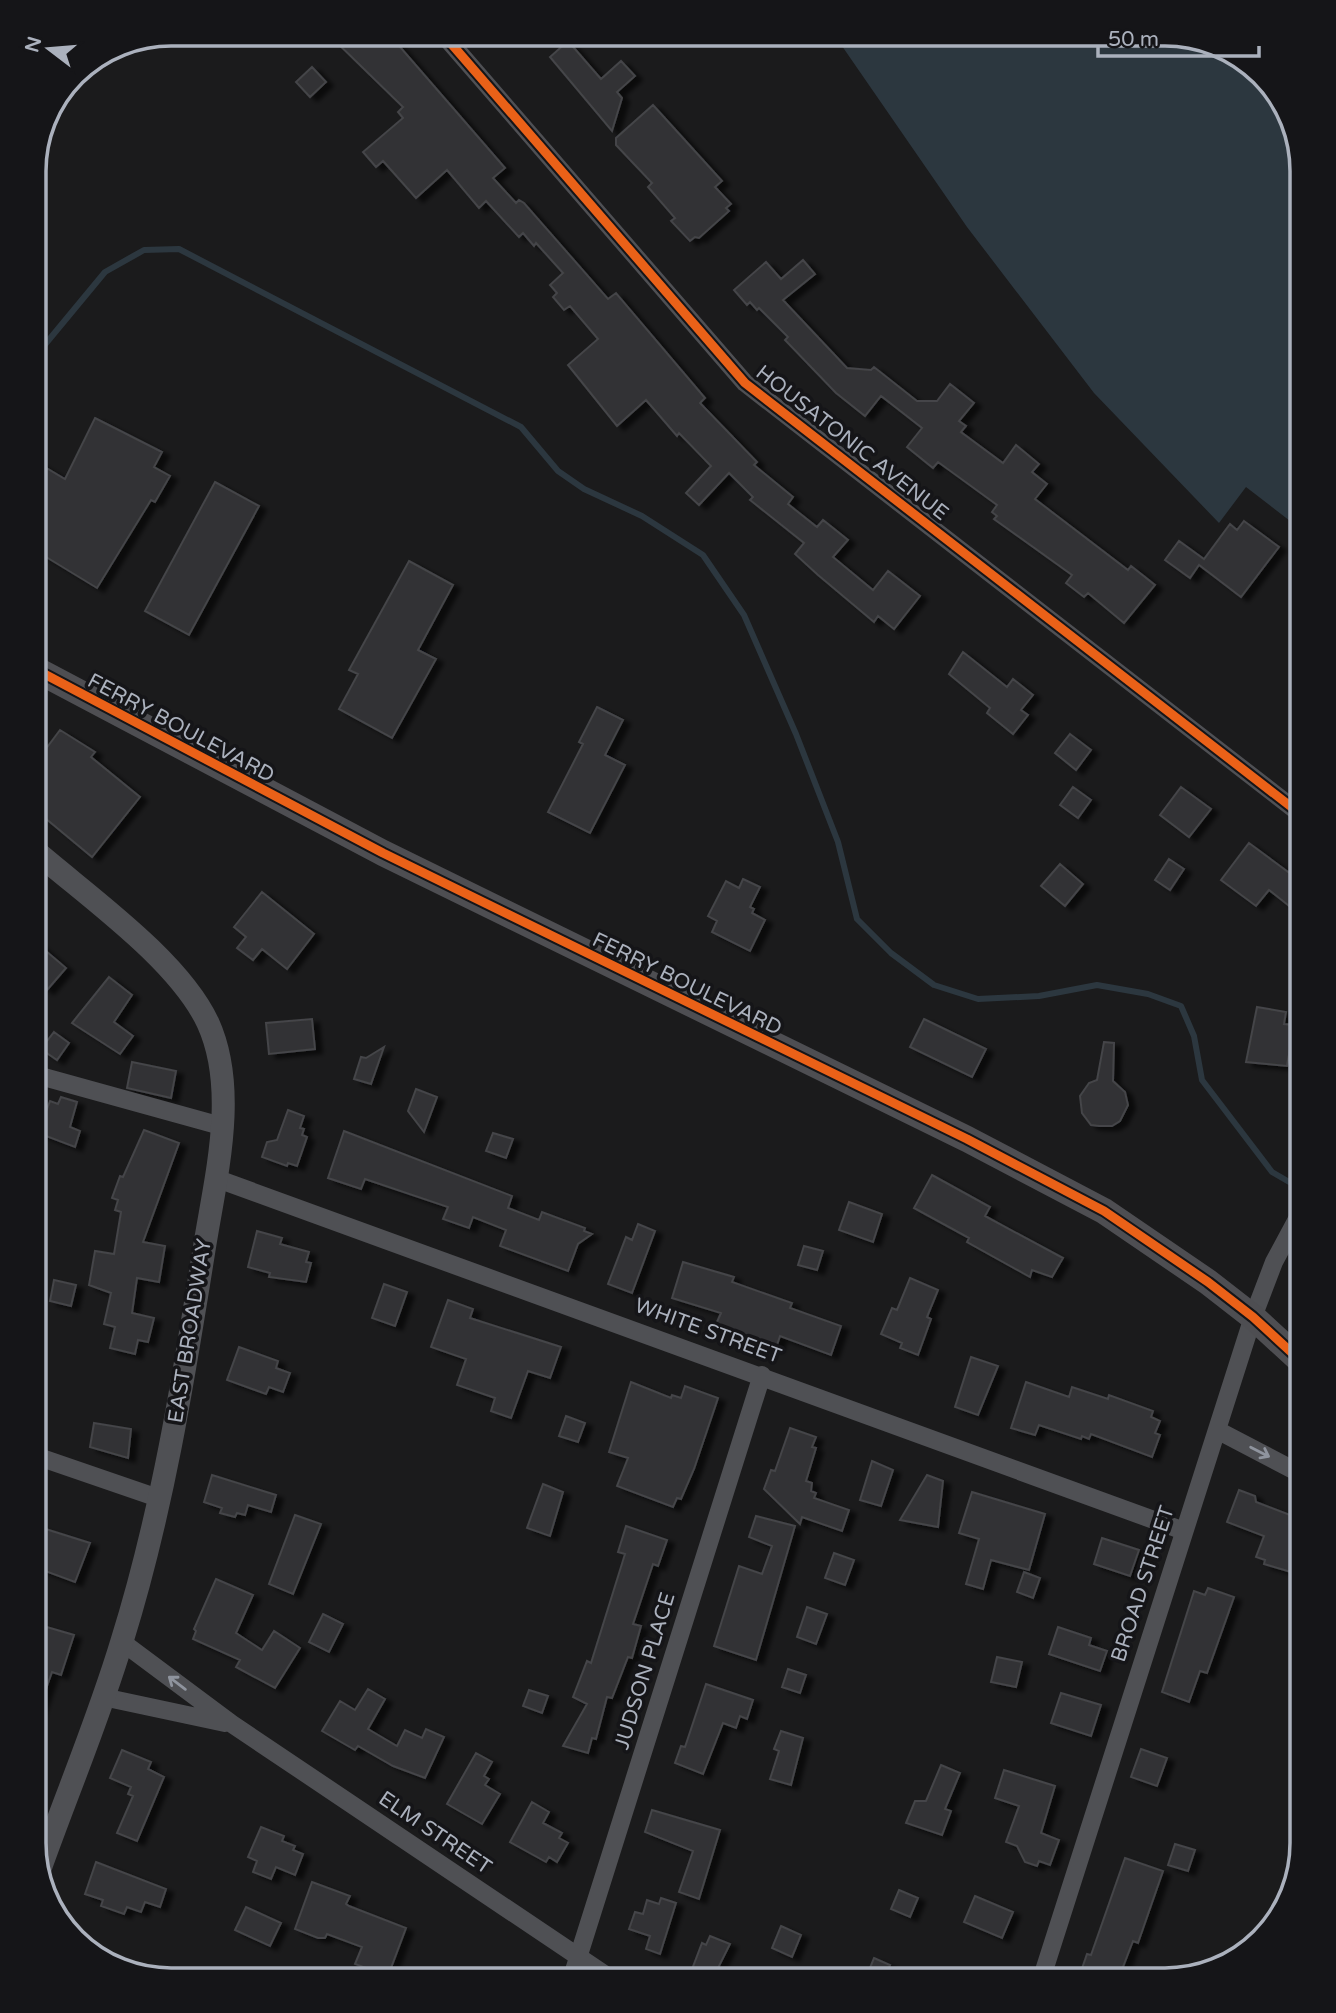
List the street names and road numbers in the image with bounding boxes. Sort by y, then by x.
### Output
street label: HOUSATONIC AVENUE [751,360,953,526]
street label: FERRY BOULEVARD [83,668,279,788]
street label: FERRY BOULEVARD [588,927,786,1041]
street label: EAST BROADWAY [163,1237,217,1425]
street label: WHITE STREET [631,1293,785,1369]
street label: BROAD STREET [1106,1503,1180,1665]
street label: JUDSON PLACE [609,1589,681,1753]
street label: ELM STREET [374,1786,496,1880]

